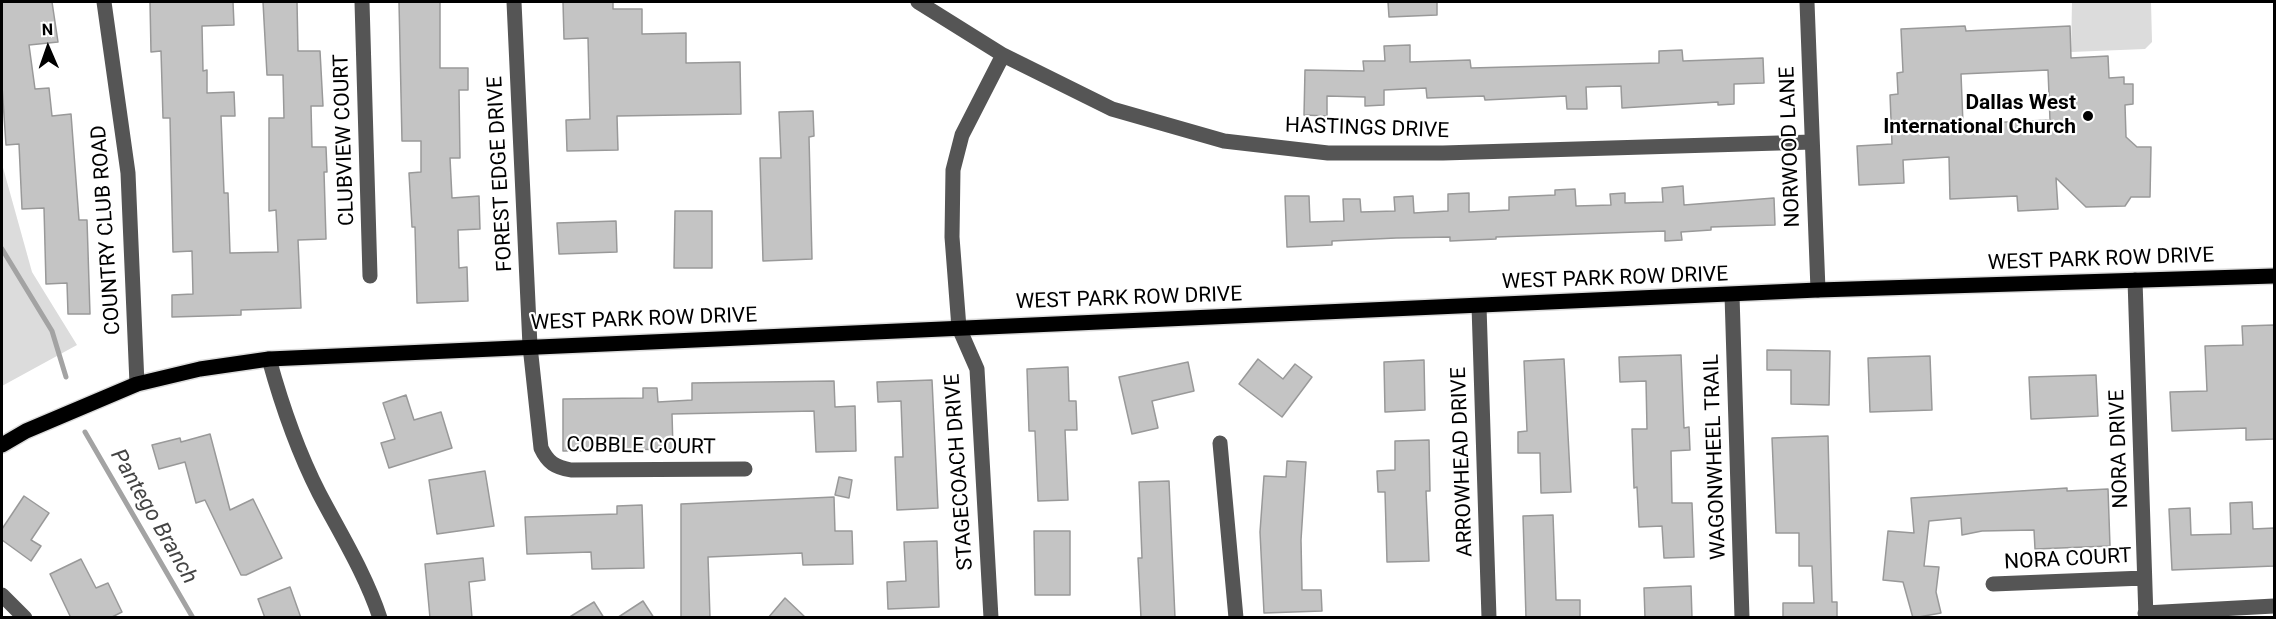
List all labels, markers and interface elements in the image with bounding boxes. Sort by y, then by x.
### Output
north arrow [18,18,78,78]
text: N [41,20,53,39]
street label: CLUBVIEW COURT [329,54,361,226]
street label: NORWOOD LANE [1776,66,1806,228]
street label: FOREST EDGE DRIVE [483,75,519,273]
place label: Dallas West International Church [1883,91,2076,141]
marker: Dallas West International Church [2081,109,2095,123]
street label: HASTINGS DRIVE [1284,114,1450,144]
street label: COUNTRY CLUB ROAD [87,124,127,336]
street label: WEST PARK ROW DRIVE [1987,243,2215,277]
street label: WEST PARK ROW DRIVE [1501,262,1729,296]
street label: WEST PARK ROW DRIVE [1015,282,1243,316]
street label: WEST PARK ROW DRIVE [530,303,758,337]
street label: WAGONWHEEL TRAIL [1700,354,1732,560]
street label: ARROWHEAD DRIVE [1447,367,1479,557]
street label: STAGECOACH DRIVE [941,373,979,571]
street label: NORA DRIVE [2105,389,2135,509]
street label: COBBLE COURT [566,433,716,461]
water label: Pantego Branch [104,445,202,589]
street label: NORA COURT [2004,544,2132,576]

